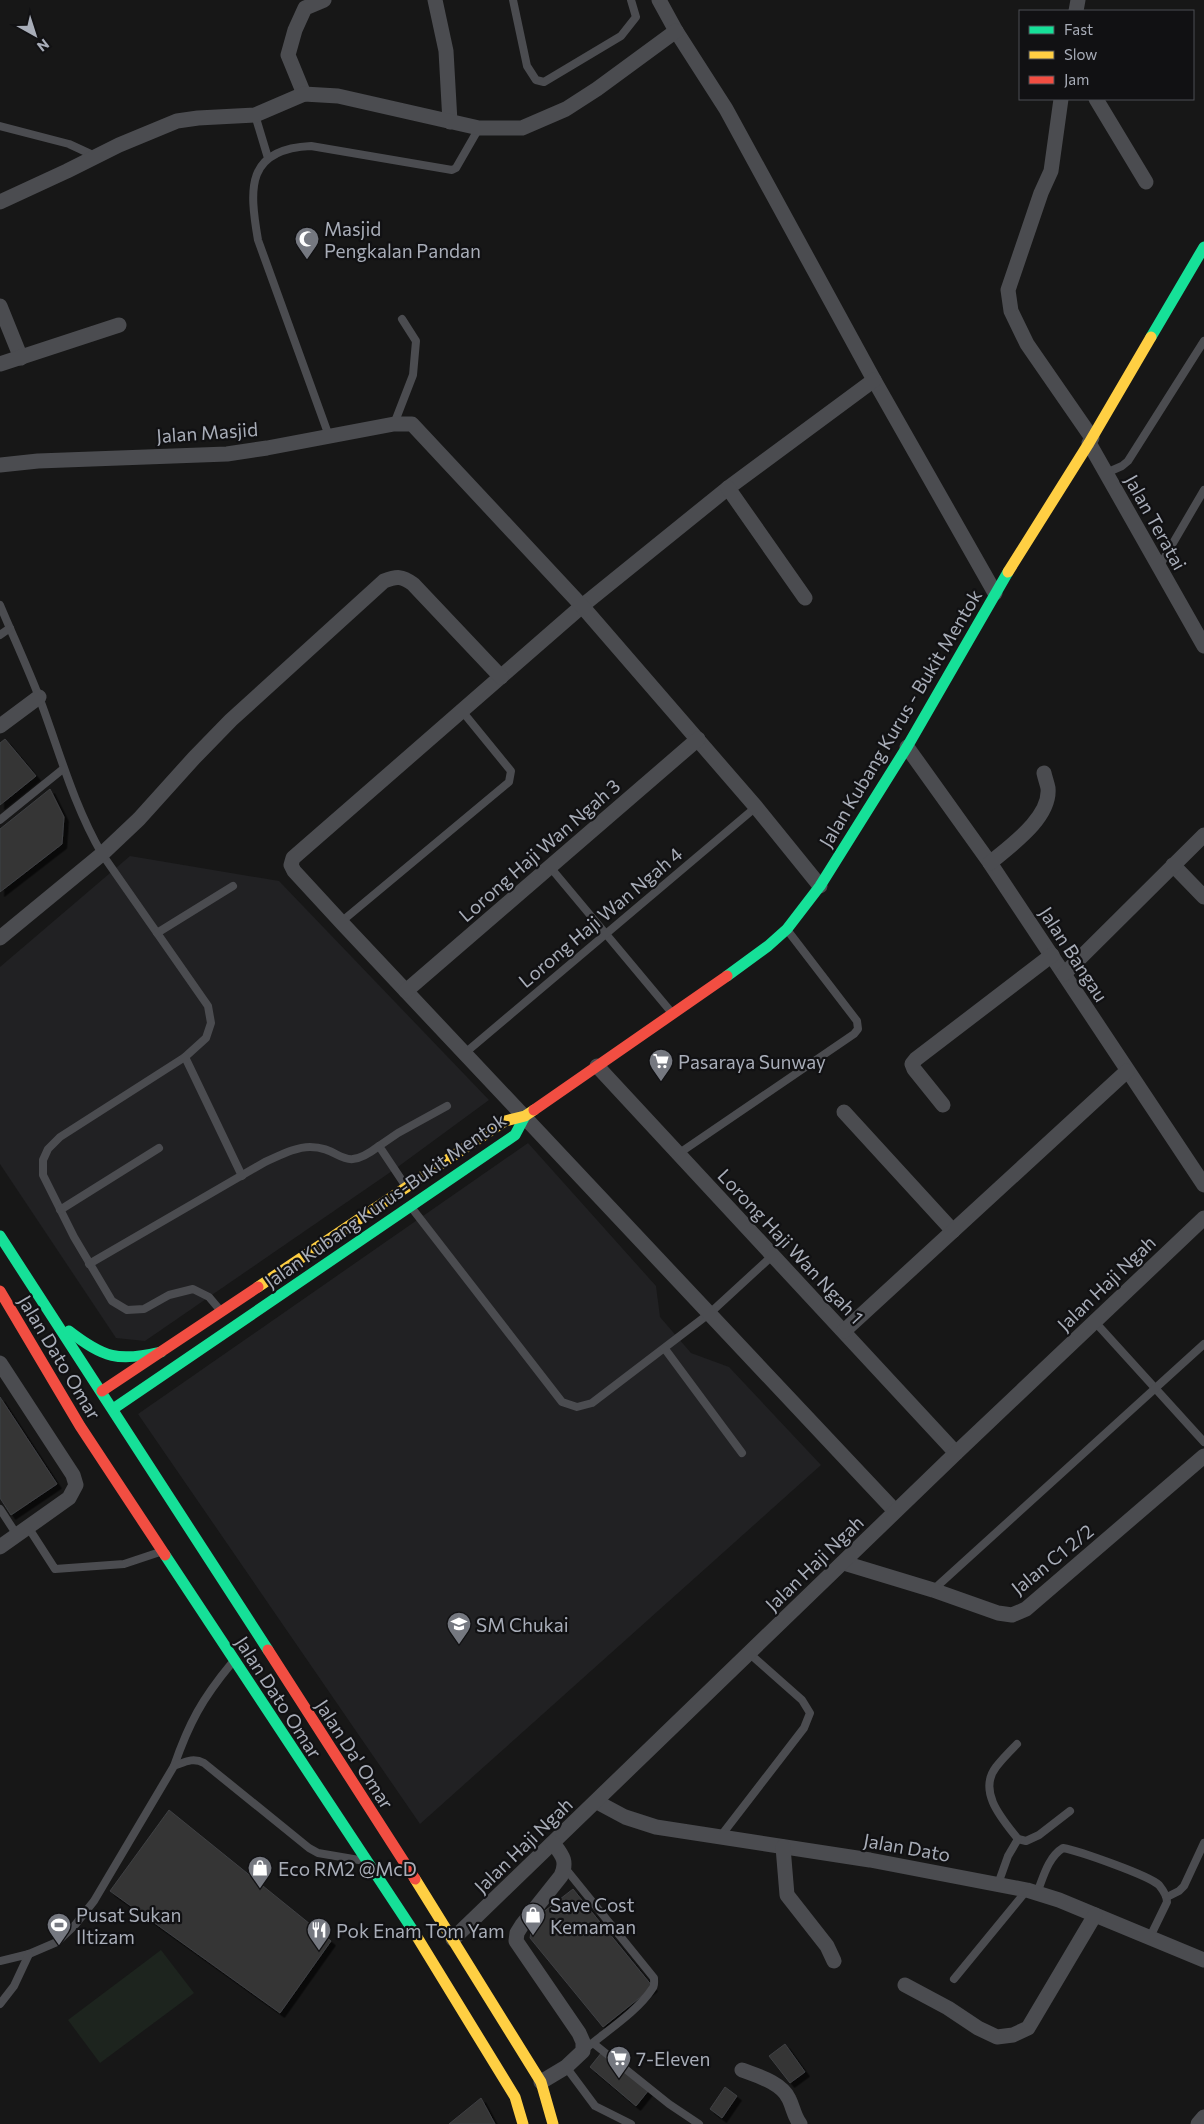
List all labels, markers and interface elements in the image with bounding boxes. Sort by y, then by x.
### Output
north arrow [10,10,60,60]
legend [1019,10,1194,100]
text: Fast [1064,20,1093,38]
text: N [34,36,53,55]
text: Slow [1064,45,1097,63]
text: Jam [1064,70,1089,88]
place label: Masjid Pengkalan Pandan [324,217,481,262]
mosque icon: Masjid Pengkalan Pandan [294,226,320,260]
street label: Jalan Masjid [155,417,259,447]
street label: Jalan Teratai [1120,470,1192,574]
street label: Jalan Kubang Kurus - Bukit Mentok [814,585,986,851]
street label: Lorong Haji Wan Ngah 3 [454,774,624,926]
street label: Lorong Haji Wan Ngah 4 [514,842,686,992]
street label: Jalan Bangau [1035,902,1113,1006]
supermarket icon: Pasaraya Sunway [648,1048,674,1082]
place label: Pasaraya Sunway [678,1050,826,1073]
street label: Jalan Kubang Kurus-Bukit Mentok [260,1107,510,1293]
street label: Lorong Haji Wan Ngah 1 [713,1164,869,1328]
street label: Jalan Haji Ngah [1052,1230,1160,1336]
street label: Jalan Dato Omar [14,1291,106,1424]
street label: Jalan Haji Ngah [760,1510,868,1616]
street label: Jalan C1 2/2 [1006,1519,1098,1599]
school or university icon: SM Chukai [446,1611,472,1645]
place label: SM Chukai [476,1613,569,1636]
street label: Jalan Dato Omar [231,1632,327,1763]
street label: Jalan Da' Omar [311,1695,399,1813]
street label: Jalan Haji Ngah [469,1792,577,1898]
street label: Jalan Dato [862,1828,952,1866]
shop icon: Eco RM2 @McD [247,1855,273,1889]
place label: Eco RM2 @McD [278,1857,417,1880]
place label: Save Cost Kemaman [550,1893,636,1938]
shop icon: Save Cost Kemaman [520,1902,546,1936]
place label: Pusat Sukan Iltizam [76,1903,181,1948]
sports icon: Pusat Sukan Iltizam [46,1912,72,1946]
restaurant icon: Pok Enam Tom Yam [306,1917,332,1951]
place label: Pok Enam Tom Yam [336,1919,504,1942]
supermarket icon: 7-Eleven [606,2045,632,2079]
place label: 7-Eleven [636,2047,710,2070]

